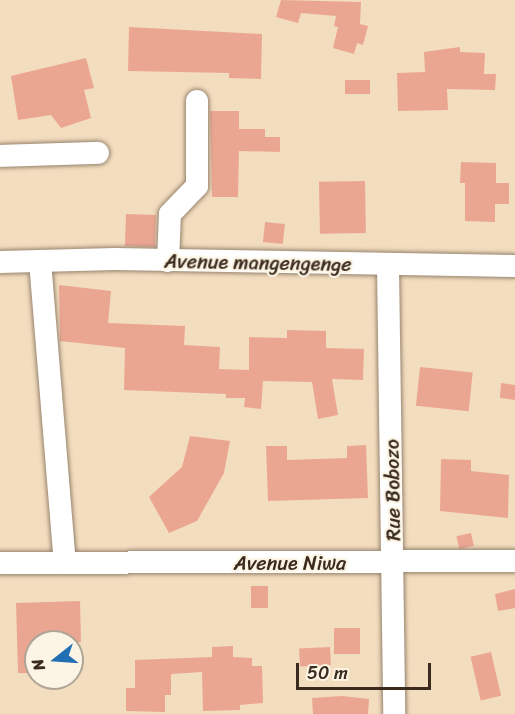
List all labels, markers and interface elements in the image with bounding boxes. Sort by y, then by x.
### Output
street label: Avenue mangengenge [164,249,352,277]
street label: Rue Bobozo [380,439,406,541]
street label: Avenue Niwa [234,551,346,575]
north arrow [24,630,84,690]
scale bar [299,651,434,689]
text: N [23,655,54,674]
text: 50 m [307,657,348,689]

